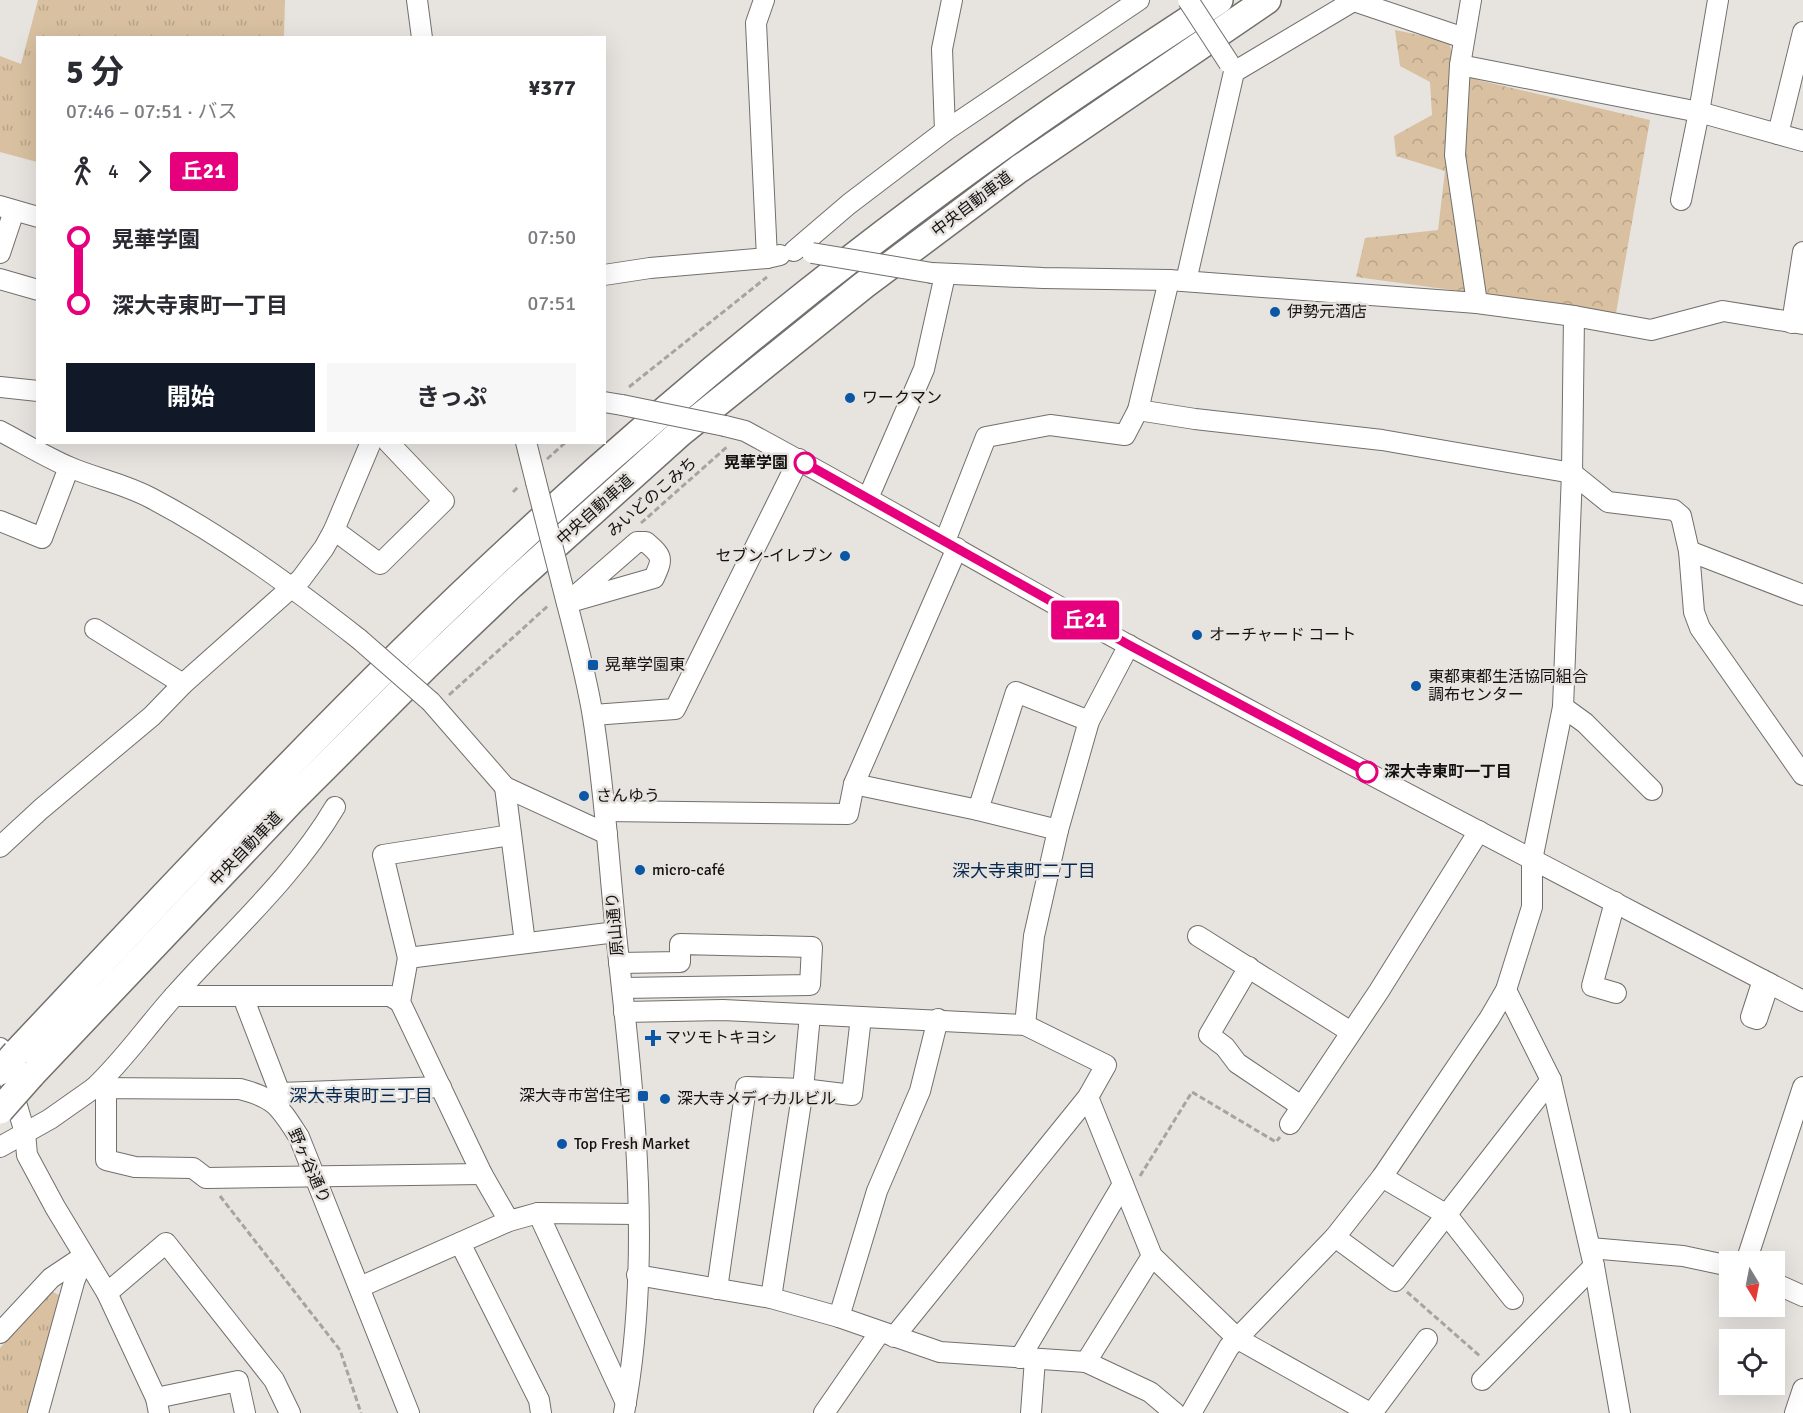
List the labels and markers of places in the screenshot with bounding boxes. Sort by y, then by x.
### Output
place label: 伊勢元酒店 [1287,302,1367,322]
marker: 伊勢元酒店 [1268,305,1282,319]
place label: ワークマン [862,388,942,408]
marker: ワークマン [843,391,857,405]
marker: 晃華学園 [794,452,816,474]
place label: 晃華学園 [724,453,788,473]
place label: セブン-イレブン [715,546,833,566]
marker: セブン-イレブン [838,549,852,563]
place label: オーチャード コート [1209,625,1356,645]
marker: オーチャード コート [1190,628,1204,642]
place label: 晃華学園東 [605,655,685,675]
marker: 晃華学園東 [586,658,600,672]
place label: 東都東都生活協同組合 調布センター [1428,667,1588,705]
marker: 東都東都生活協同組合 調布センター [1409,679,1423,693]
marker: 深大寺東町一丁目 [1356,761,1378,783]
place label: 深大寺東町一丁目 [1384,762,1512,782]
place label: さんゆう [596,786,660,806]
marker: さんゆう [577,789,591,803]
place label: micro-café [652,860,725,880]
marker: micro-café [633,863,647,877]
place label: マツモトキヨシ [665,1028,777,1048]
marker: マツモトキヨシ [646,1031,660,1045]
place label: 深大寺市営住宅 [519,1086,631,1106]
marker: 深大寺市営住宅 [636,1089,650,1103]
place label: 深大寺メディカルビル [677,1089,836,1109]
marker: 深大寺メディカルビル [658,1092,672,1106]
place label: Top Fresh Market [574,1134,690,1154]
marker: Top Fresh Market [555,1137,569,1151]

